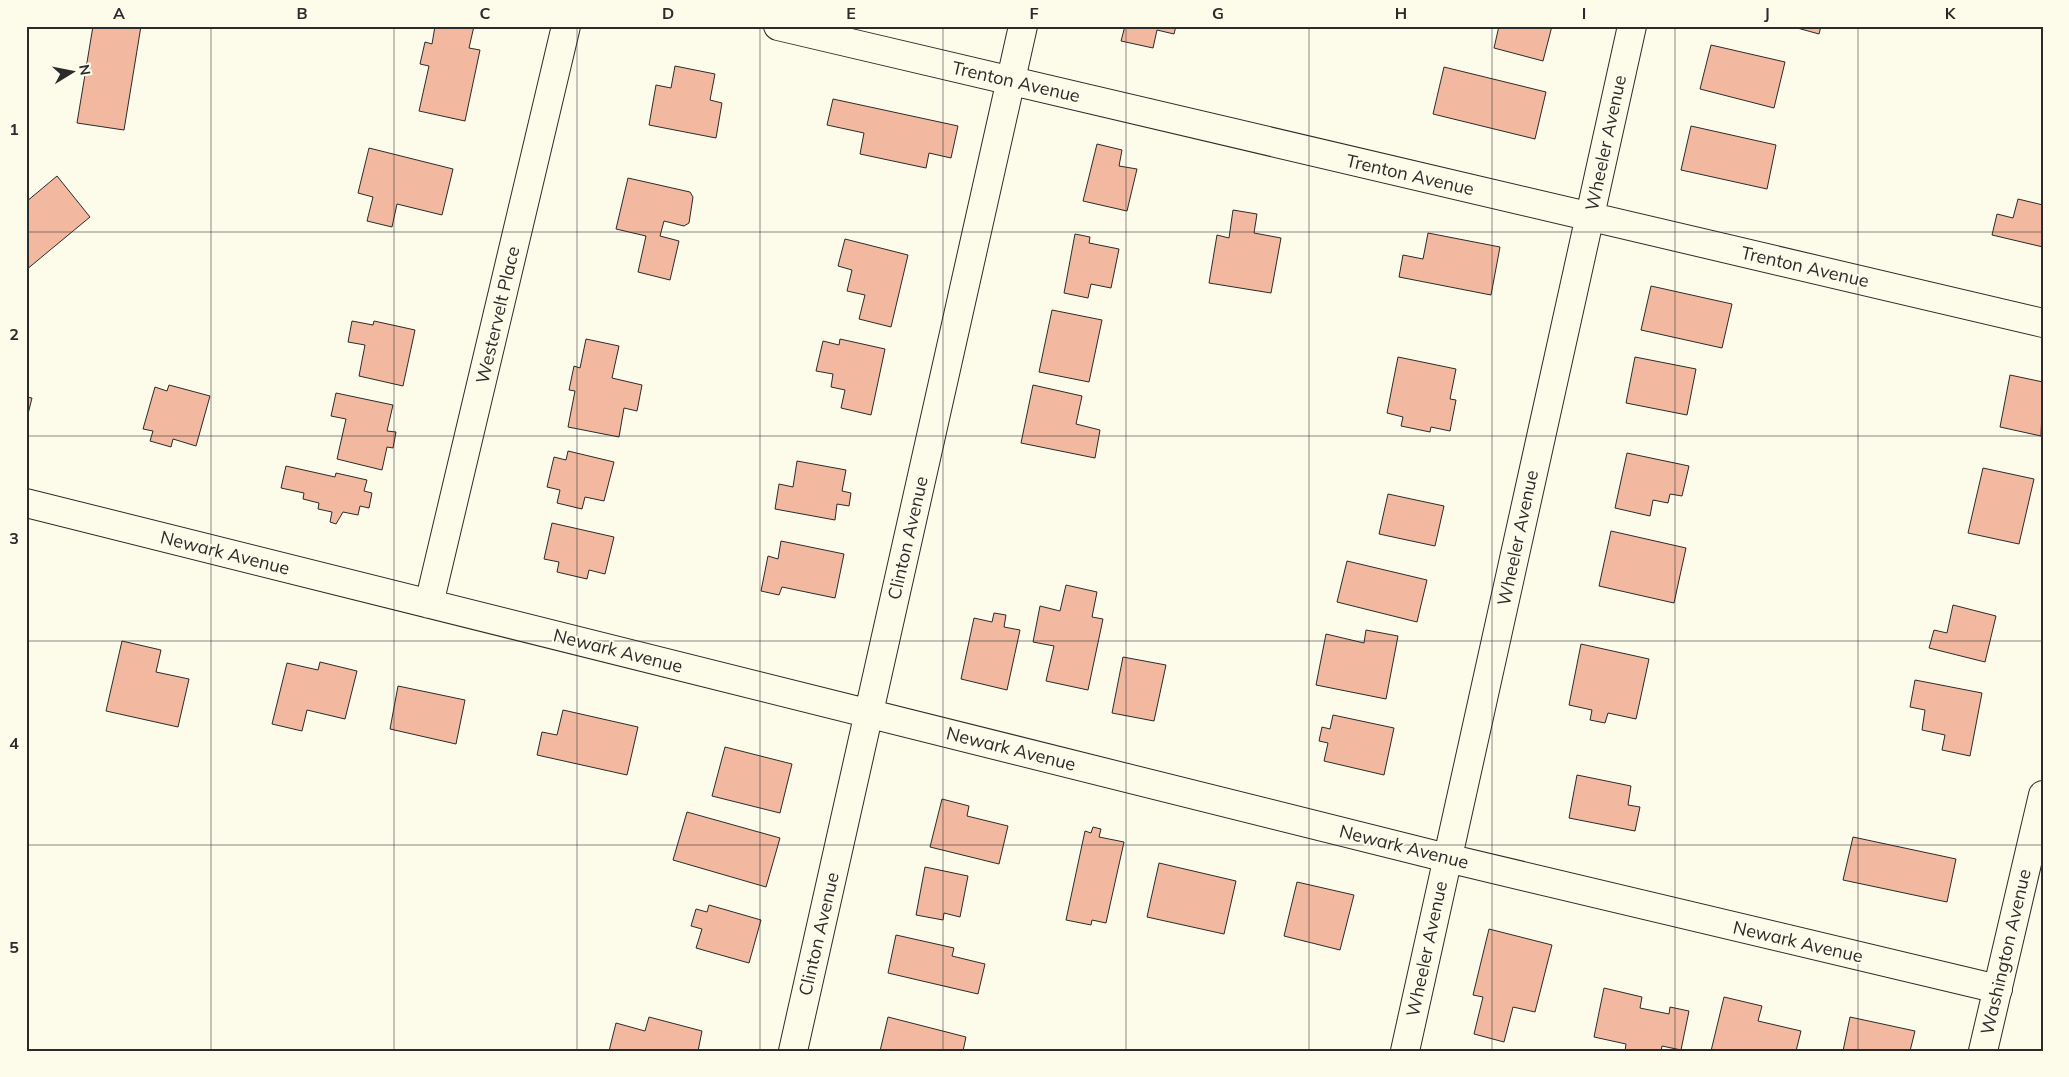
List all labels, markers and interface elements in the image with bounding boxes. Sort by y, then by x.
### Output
text: A [113,3,125,23]
text: B [296,3,308,23]
text: C [480,3,491,23]
text: D [662,3,674,23]
text: E [846,3,856,23]
text: F [1029,3,1039,23]
text: G [1212,3,1224,23]
text: H [1395,3,1407,23]
text: I [1582,3,1586,23]
text: J [1764,3,1770,23]
text: K [1945,3,1957,23]
north arrow [48,48,98,98]
street label: Trenton Avenue [950,56,1082,107]
text: N [75,63,95,77]
street label: Wheeler Avenue [1580,73,1631,213]
text: 1 [9,119,19,139]
street label: Trenton Avenue [1344,149,1476,200]
street label: Trenton Avenue [1739,241,1871,292]
street label: Westervelt Place [471,244,525,386]
text: 2 [9,324,19,344]
street label: Wheeler Avenue [1492,468,1543,608]
street label: Clinton Avenue [882,474,933,602]
street label: Newark Avenue [158,525,292,580]
text: 3 [9,528,19,548]
street label: Newark Avenue [551,623,685,678]
street label: Newark Avenue [944,721,1078,776]
text: 4 [9,733,19,753]
street label: Newark Avenue [1337,819,1471,874]
street label: Washington Avenue [1975,867,2036,1037]
street label: Clinton Avenue [793,870,844,998]
street label: Wheeler Avenue [1401,879,1452,1019]
street label: Newark Avenue [1731,915,1865,968]
text: 5 [9,937,19,957]

